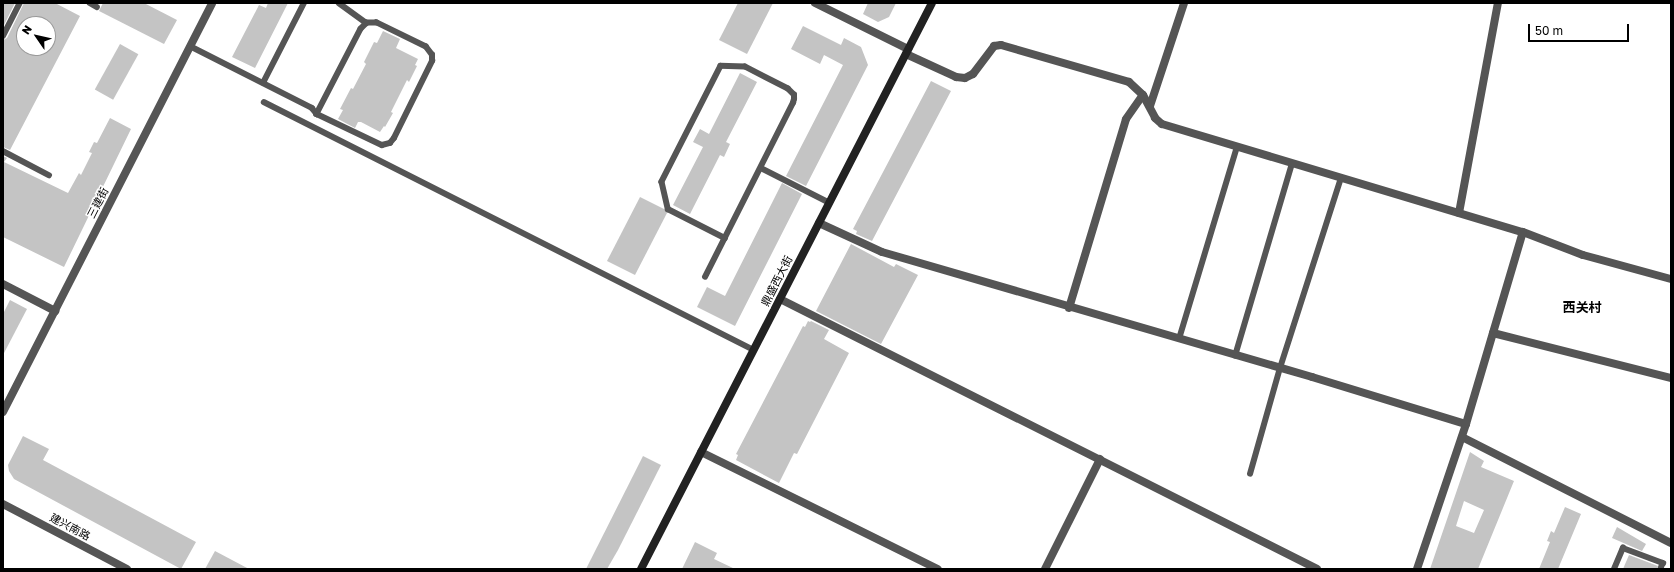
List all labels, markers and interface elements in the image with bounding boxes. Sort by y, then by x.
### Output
north arrow [16,16,56,56]
scale bar [1530,16,1631,42]
text: N [19,22,34,37]
text: 50 m [1535,23,1563,38]
street label: 三建街 [85,185,111,221]
street label: 鼎盛西大街 [759,254,795,308]
district label: 西关村 [1563,299,1601,315]
street label: 建兴南路 [47,511,93,543]

